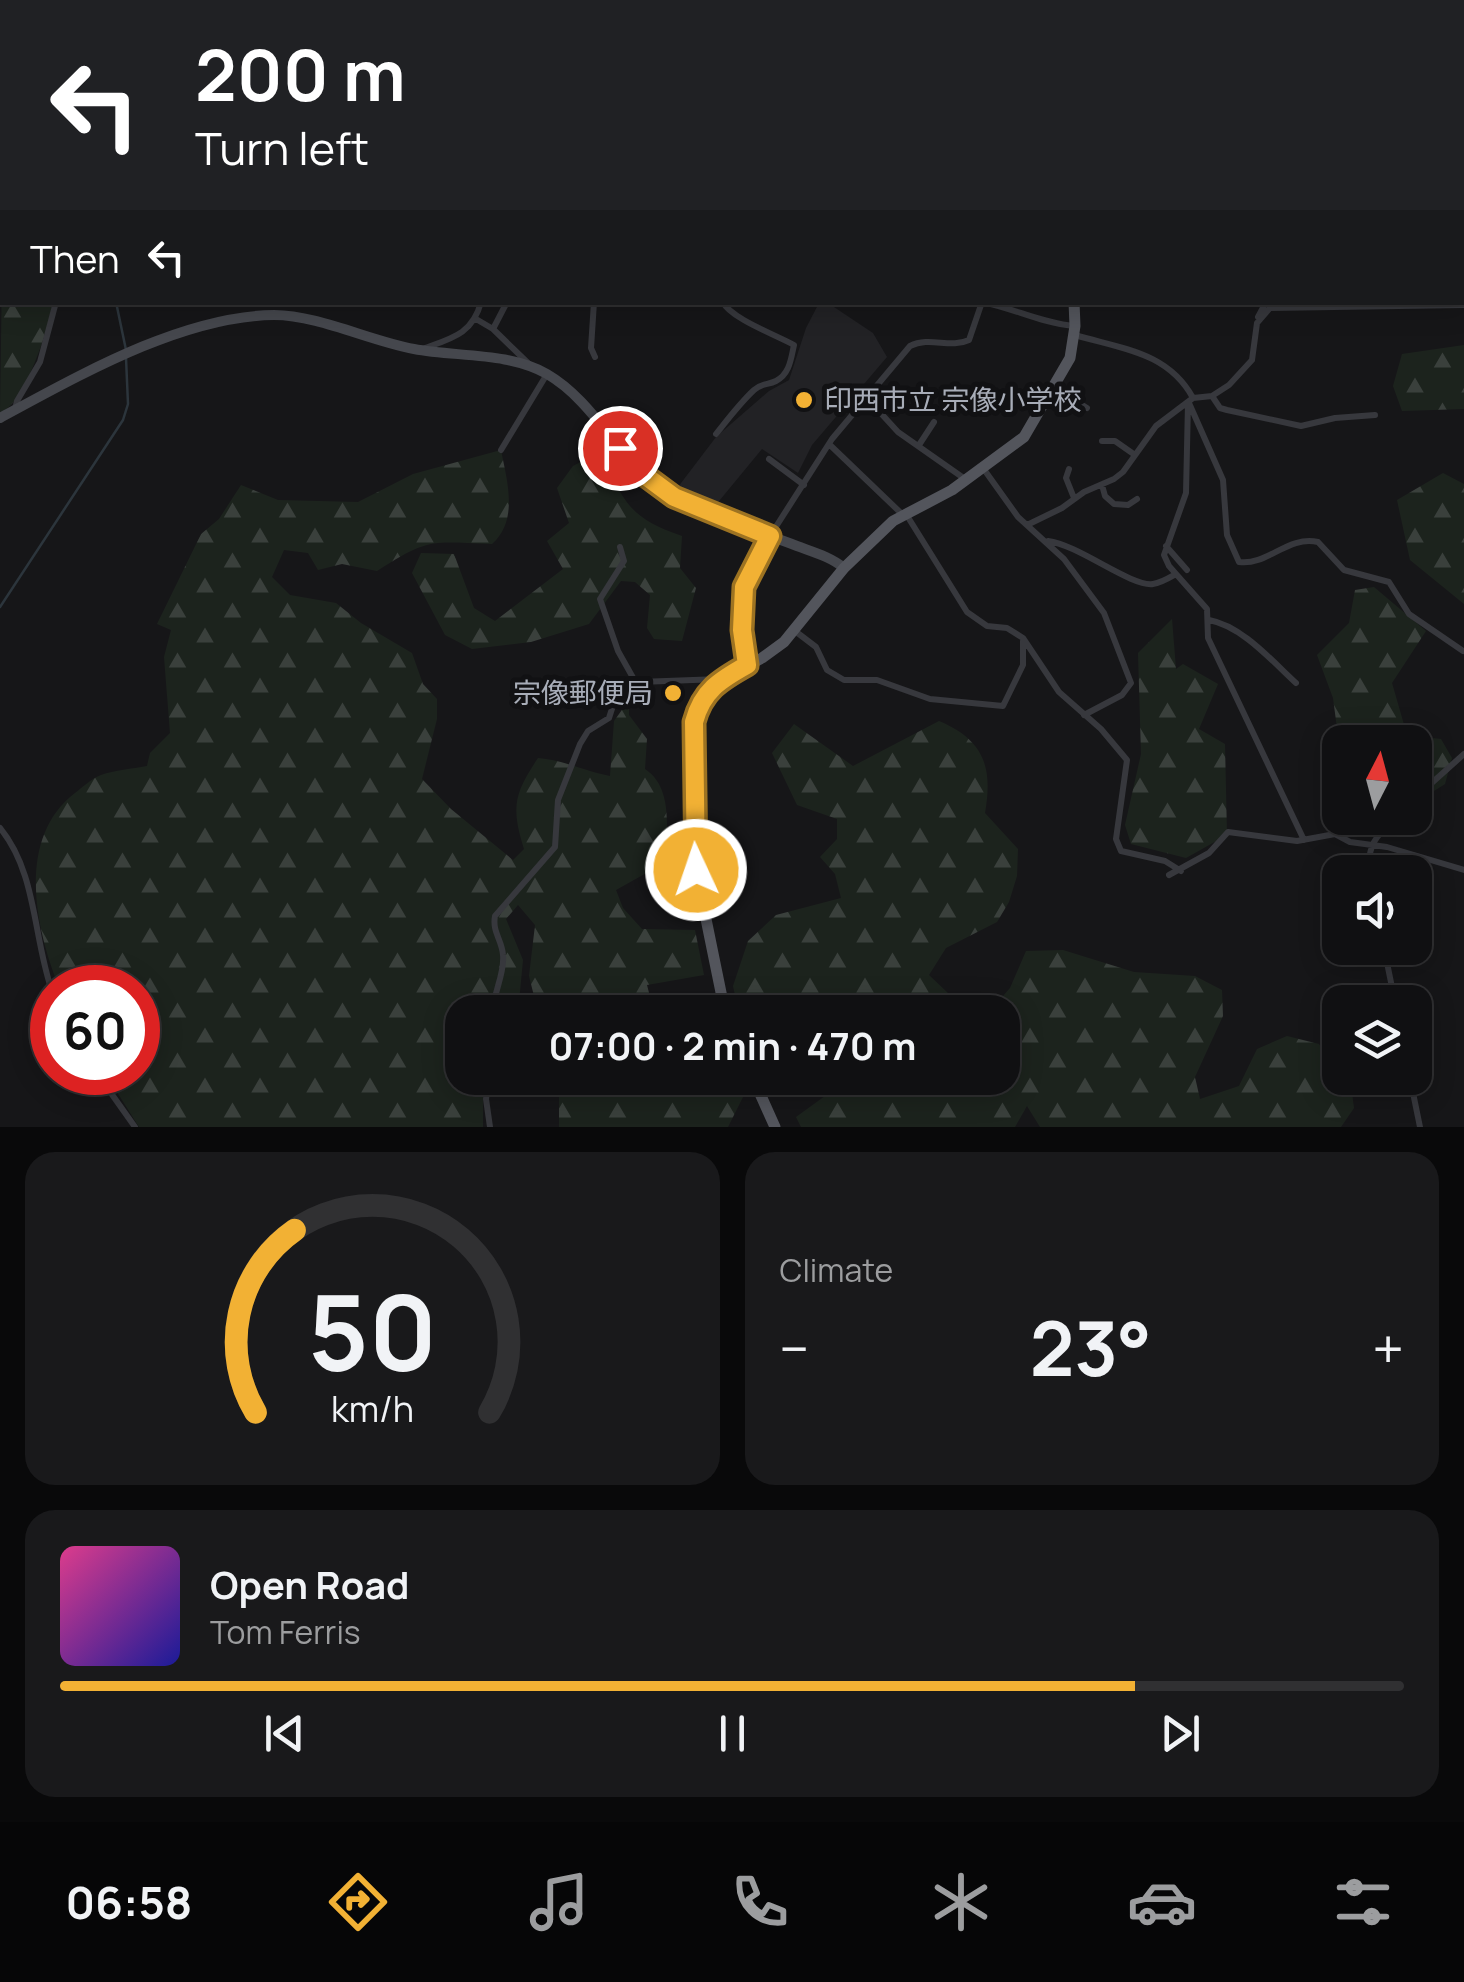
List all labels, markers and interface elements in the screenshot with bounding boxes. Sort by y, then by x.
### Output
text: 200 m [195,26,406,122]
icon: left [30,40,160,170]
text: Turn left [195,117,369,179]
icon: left [139,230,194,285]
text: Then [30,232,119,284]
place label: 印西市立 宗像小学校 [824,380,1082,418]
marker: 印西市立 宗像小学校 [793,389,815,411]
pin [578,406,663,491]
icon: arrive [593,421,648,476]
place label: 宗像郵便局 [513,673,653,711]
marker: 宗像郵便局 [662,682,684,704]
north arrow [1322,725,1432,835]
map controls [1322,725,1432,1095]
position arrow [644,818,748,922]
button: sound [1322,855,1432,965]
speed limit sign: 60 [30,965,160,1095]
button: layers [1322,985,1432,1095]
text: 07:00 · 2 min · 470 m [549,1019,916,1071]
text: Climate [780,1248,893,1292]
text: 50 [308,1259,437,1401]
text: 23° [1030,1296,1152,1399]
text: − [780,1310,809,1386]
text: + [1372,1310,1404,1386]
text: km/h [331,1384,414,1433]
text: Open Road [210,1558,409,1610]
text: Tom Ferris [210,1610,361,1654]
icon: previous [257,1706,312,1761]
icon: pause [705,1706,760,1761]
icon: next [1153,1706,1208,1761]
icon: directions [323,1867,393,1937]
icon: music [524,1867,594,1937]
icon: phone [725,1867,795,1937]
icon: climate [926,1867,996,1937]
icon: car [1127,1867,1197,1937]
icon: filters [1328,1867,1398,1937]
text: 06:58 [66,1871,192,1933]

